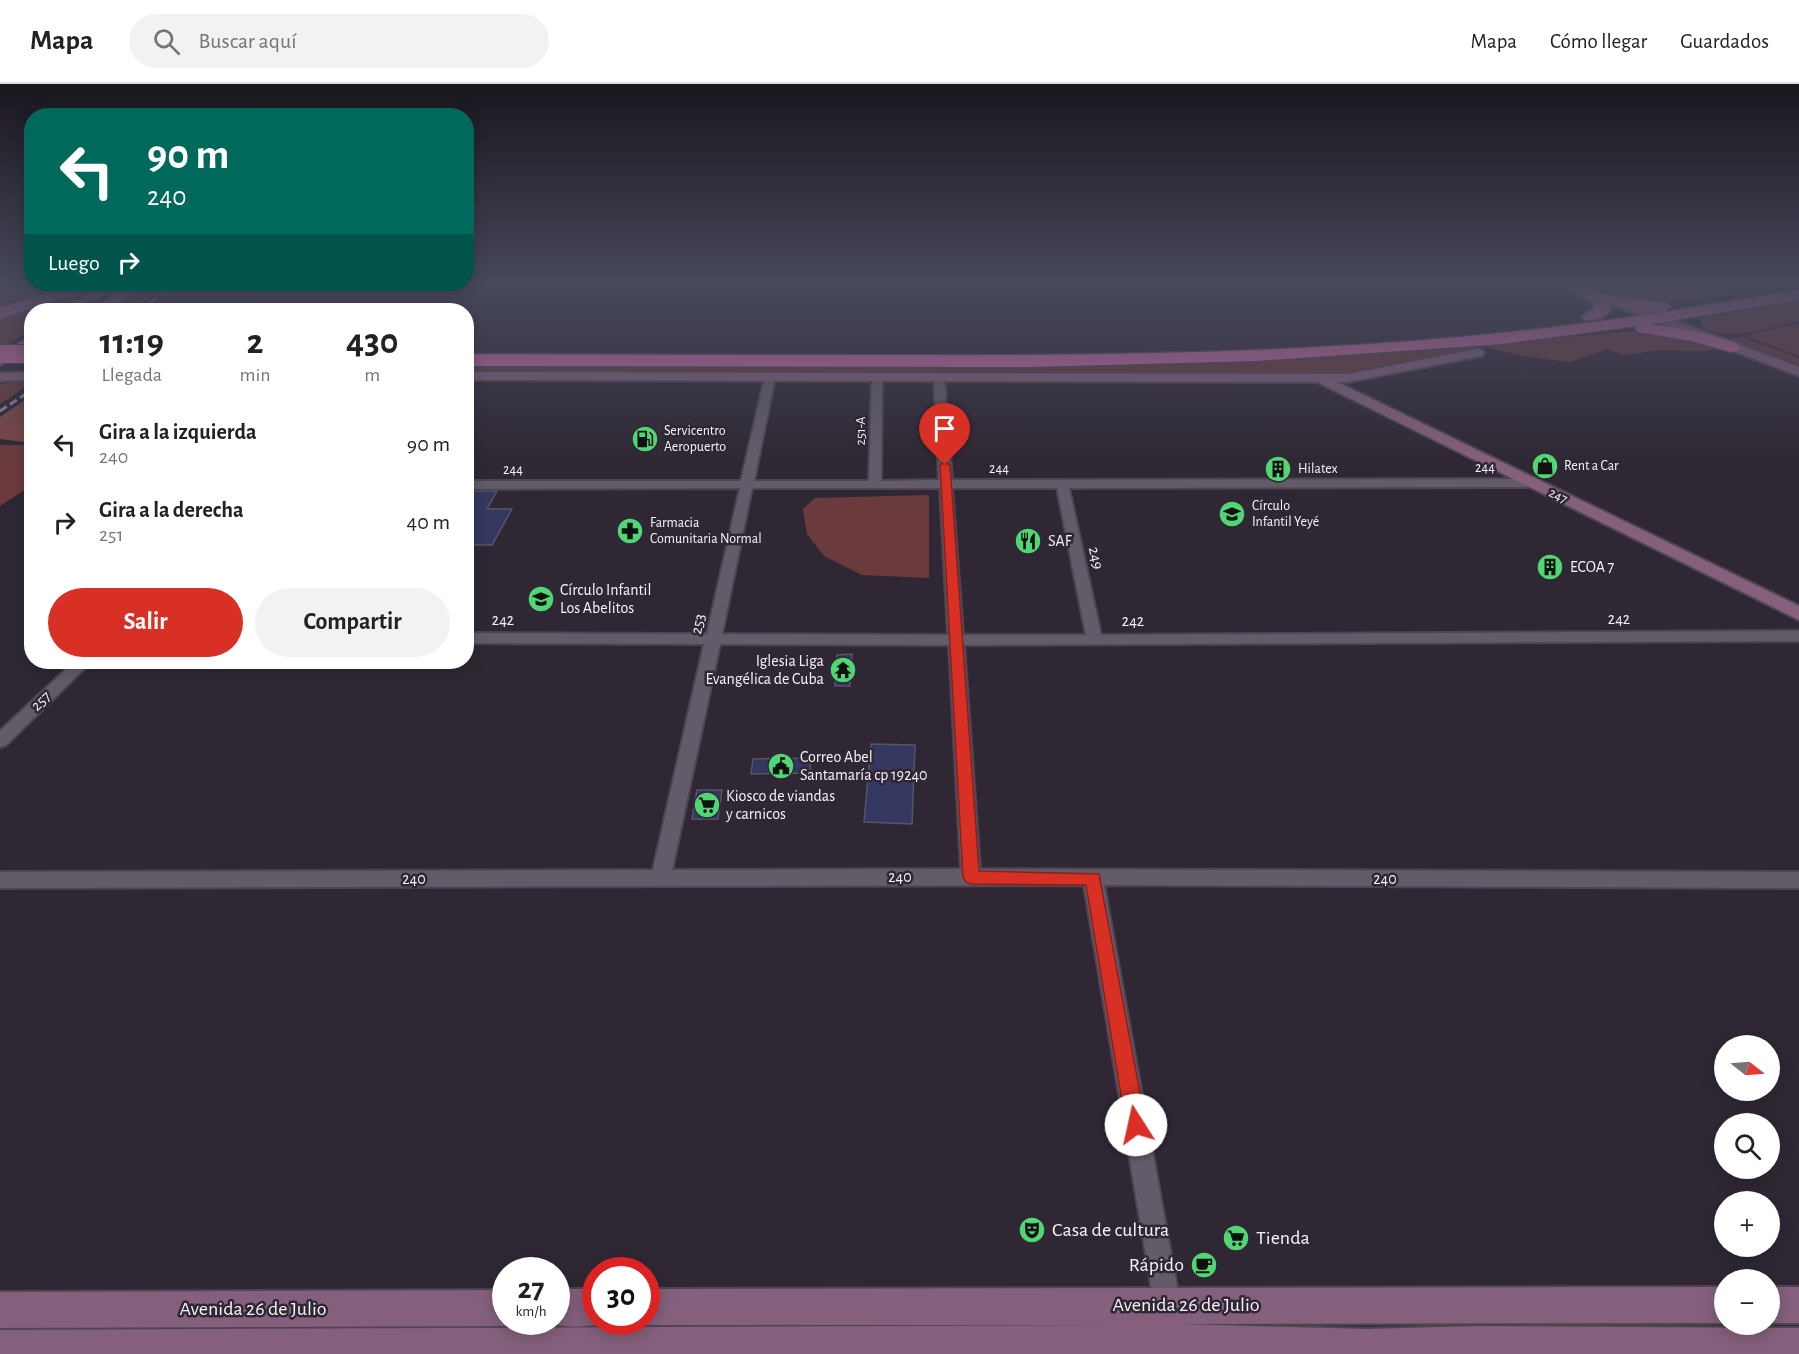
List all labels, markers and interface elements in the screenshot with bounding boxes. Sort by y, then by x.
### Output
search box [129,14,549,68]
icon: search [150,25,183,58]
text: Mapa [30,27,93,55]
text: Buscar aquí [198,30,297,52]
text: Mapa [1471,31,1517,52]
text: Cómo llegar [1550,31,1647,52]
text: Guardados [1680,31,1769,52]
icon: left [48,132,126,210]
text: 90 m [147,134,229,176]
text: 240 [147,183,187,210]
icon: right [112,246,145,279]
text: Luego [48,252,100,274]
text: 11:19 [99,324,164,360]
text: 2 [247,324,264,360]
text: 430 [346,324,398,360]
text: Llegada [101,365,162,385]
text: min [239,365,271,385]
text: m [364,365,380,385]
pin [919,403,970,465]
icon: arrive [928,412,961,445]
street label: 251-A [854,417,868,445]
text: Gira a la izquierda [99,421,257,443]
fuel station icon: Servicentro Aeropuerto [630,424,660,454]
place label: Servicentro Aeropuerto [664,424,726,454]
icon: left [48,428,81,461]
text: 90 m [407,433,450,455]
text: 240 [99,447,128,467]
shop icon: Rent a Car [1530,451,1560,481]
building icon: Hilatex [1263,454,1293,484]
place label: Rent a Car [1564,459,1619,473]
street label: 244 [1475,461,1495,475]
street label: 244 [989,462,1009,476]
place label: Hilatex [1298,462,1338,476]
street label: 244 [503,463,523,477]
street label: 247 [1546,486,1570,507]
text: Gira a la derecha [99,499,244,521]
school or university icon: Círculo Infantil Yeyé [1217,499,1247,529]
place label: Círculo Infantil Yeyé [1252,499,1319,529]
icon: right [48,506,81,539]
text: 40 m [407,511,450,533]
pharmacy icon: Farmacia Comunitaria Normal [615,516,645,546]
place label: Farmacia Comunitaria Normal [650,516,762,546]
text: 251 [99,525,123,545]
restaurant icon: SAF [1013,526,1043,556]
place label: SAF [1048,533,1073,549]
street label: 249 [1086,545,1106,571]
building icon: ECOA 7 [1535,552,1565,582]
place label: ECOA 7 [1570,559,1615,575]
place label: Círculo Infantil Los Abelitos [560,582,651,616]
school or university icon: Círculo Infantil Los Abelitos [526,584,556,614]
button: Salir [48,588,243,657]
button: Compartir [255,588,450,657]
street label: 242 [1608,611,1630,627]
street label: 242 [492,612,514,628]
street label: 253 [688,612,708,636]
street label: 242 [1122,613,1144,629]
place label: Iglesia Liga Evangélica de Cuba [706,653,824,687]
temple icon: Iglesia Liga Evangélica de Cuba [828,655,858,685]
street label: 257 [28,688,54,714]
place label: Correo Abel Santamaría cp 19240 [800,749,928,783]
public building icon: Correo Abel Santamaría cp 19240 [766,751,796,781]
place label: Kiosco de viandas y carnicos [725,788,835,823]
supermarket icon: Kiosco de viandas y carnicos [692,790,722,820]
street label: 240 [888,869,912,885]
street label: 240 [402,871,426,887]
street label: 240 [1373,871,1397,887]
north arrow [1714,1035,1780,1101]
map controls [1714,1035,1780,1335]
position arrow [1104,1093,1168,1157]
button: search [1714,1113,1780,1179]
button: + [1714,1191,1780,1257]
theatre icon: Casa de cultura [1017,1215,1047,1245]
place label: Casa de cultura [1052,1220,1169,1240]
supermarket icon: Tienda [1221,1223,1251,1253]
place label: Tienda [1256,1228,1310,1248]
cafe icon: Rápido [1189,1250,1219,1280]
place label: Rápido [1129,1255,1184,1275]
speed limit sign: 30 [582,1257,660,1335]
button: − [1714,1269,1780,1335]
text: 27 [517,1274,545,1304]
street label: Avenida 26 de Julio [1112,1295,1260,1315]
street label: Avenida 26 de Julio [179,1299,327,1319]
text: km/h [516,1304,546,1319]

